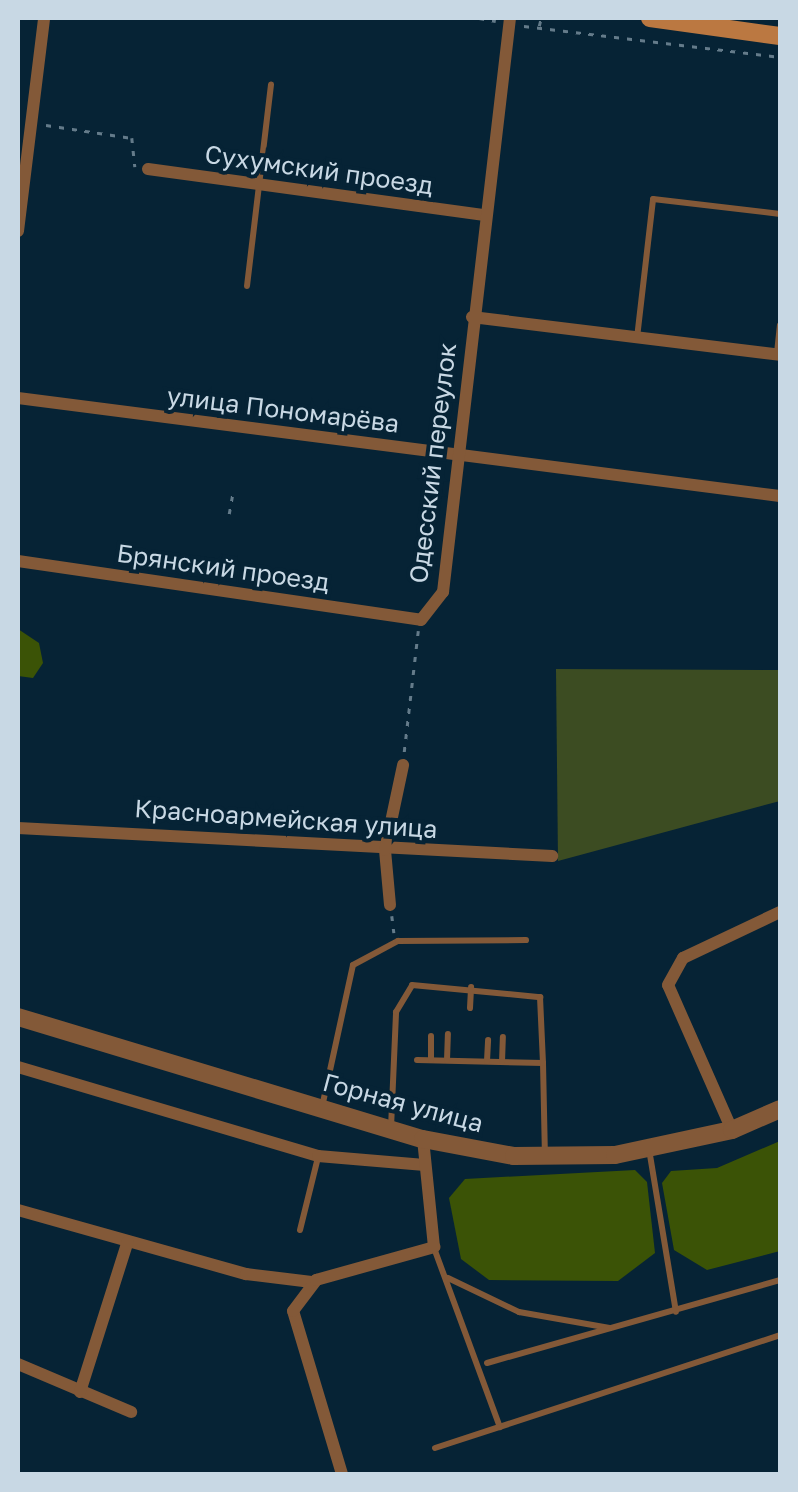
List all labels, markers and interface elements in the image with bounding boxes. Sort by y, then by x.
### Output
street label: Сухумский проезд [203,139,435,201]
street label: Одесский переулок [403,341,463,585]
street label: улица Пономарёва [165,381,401,439]
street label: Брянский проезд [115,538,331,598]
street label: Красноармейская улица [133,793,439,845]
street label: Горная улица [320,1067,486,1139]

